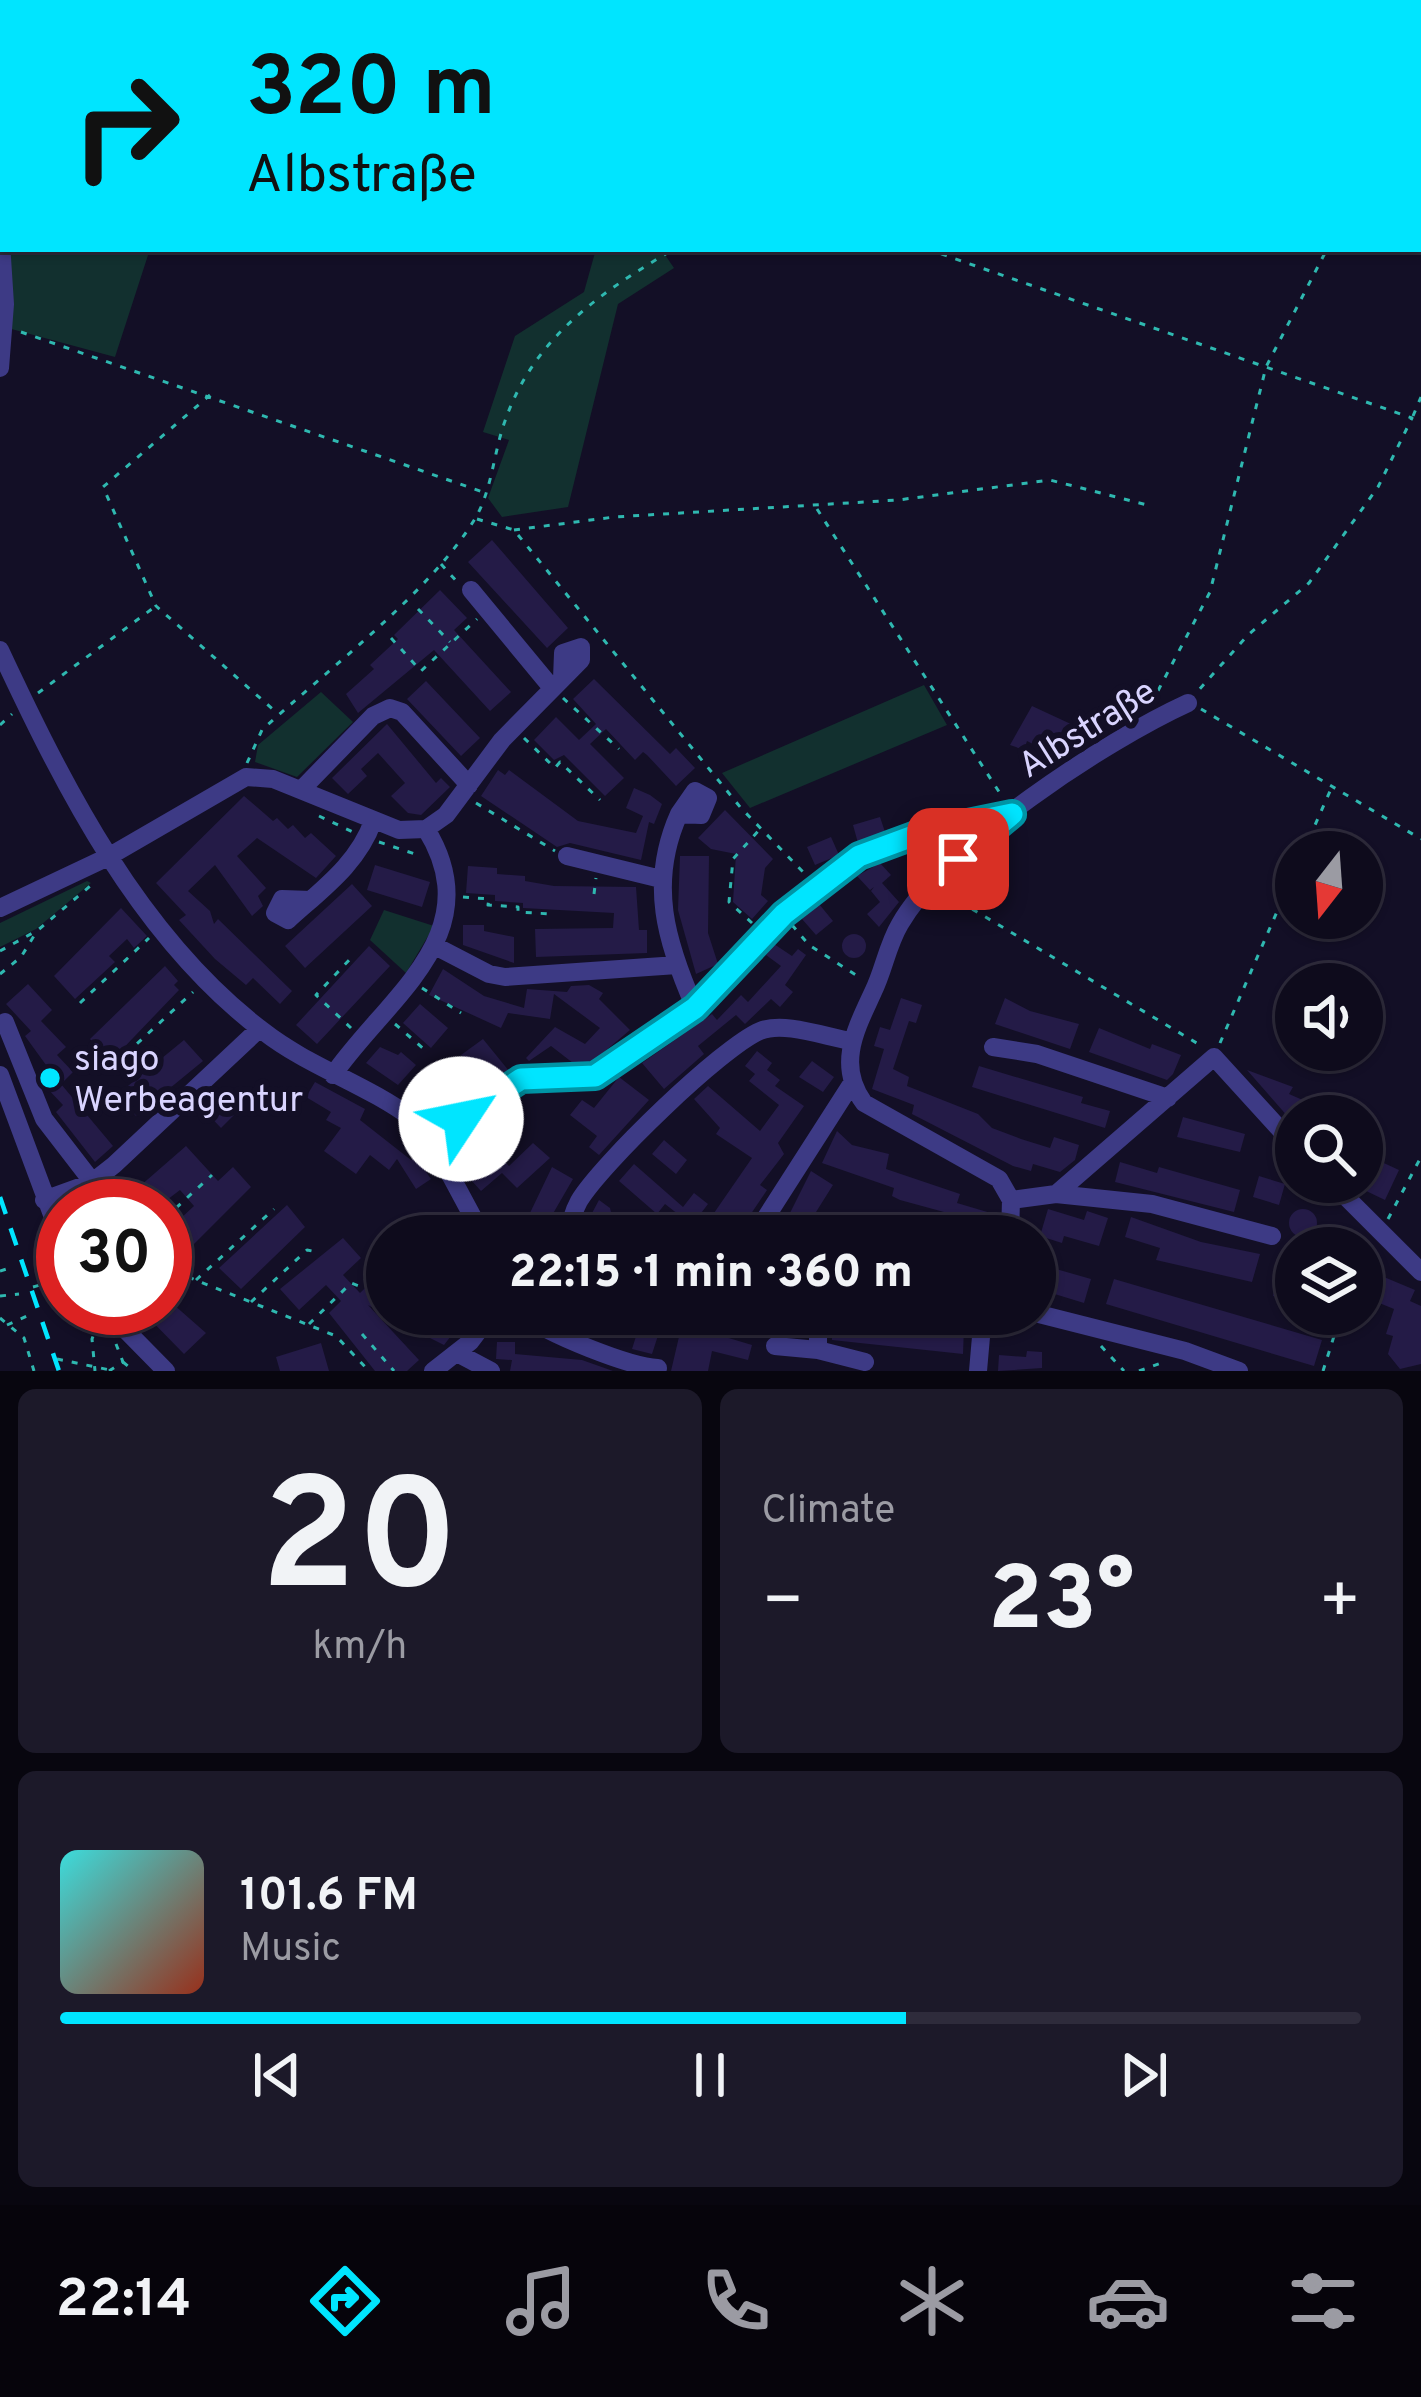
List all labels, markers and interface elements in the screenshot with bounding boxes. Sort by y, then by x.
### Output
text: 320 m [246,39,496,145]
icon: right [48,48,204,204]
text: Albstraße [246,143,477,212]
street label: Albstraße [1011,670,1166,791]
pin [907,808,1009,910]
icon: arrive [925,826,991,892]
north arrow [1275,831,1383,939]
map controls [1275,831,1383,1335]
button: sound [1275,963,1383,1071]
place label: siago Werbeagentur [74,1038,303,1125]
position arrow [398,1056,524,1182]
marker: siago Werbeagentur [37,1065,63,1091]
button: search [1275,1095,1383,1203]
speed limit sign: 30 [36,1179,192,1335]
button: layers [1275,1227,1383,1335]
text: 22:15 · 1 min · 360 m [509,1246,913,1303]
text: 20 [261,1447,459,1645]
text: Climate [762,1488,895,1537]
text: 23° [988,1548,1135,1661]
text: − [762,1563,804,1646]
text: + [1318,1563,1361,1646]
text: km/h [312,1624,407,1673]
text: 101.6 FM [240,1869,418,1926]
text: Music [240,1926,341,1975]
icon: previous [244,2042,310,2108]
icon: pause [677,2042,743,2108]
icon: next [1111,2042,1177,2108]
icon: directions [303,2259,387,2343]
icon: music [499,2259,583,2343]
icon: phone [694,2259,778,2343]
icon: climate [890,2259,974,2343]
icon: car [1086,2259,1170,2343]
icon: filters [1281,2259,1365,2343]
text: 22:14 [56,2267,191,2336]

